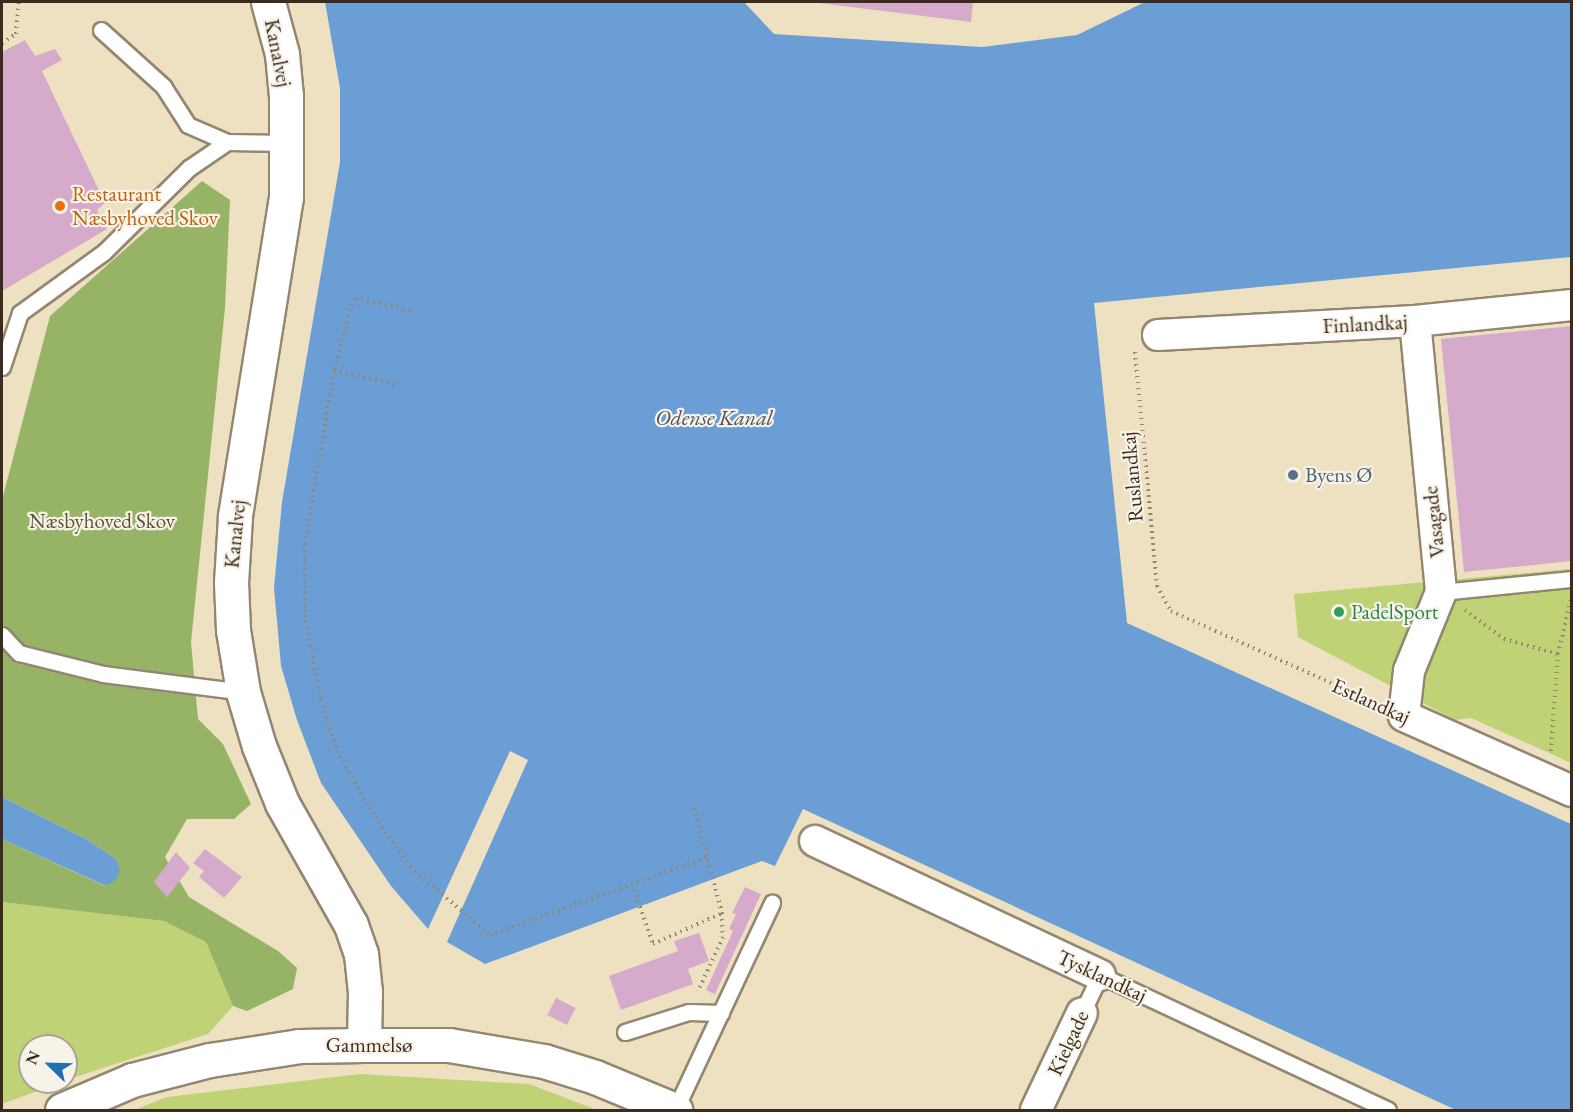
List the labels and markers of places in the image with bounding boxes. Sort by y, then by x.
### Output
place label: Restaurant Næsbyhoved Skov [72,181,218,231]
marker: Restaurant Næsbyhoved Skov [53,199,67,213]
place label: Byens Ø [1305,462,1372,488]
marker: Byens Ø [1286,468,1300,482]
place label: PadelSport [1351,599,1438,625]
marker: PadelSport [1332,605,1346,619]

